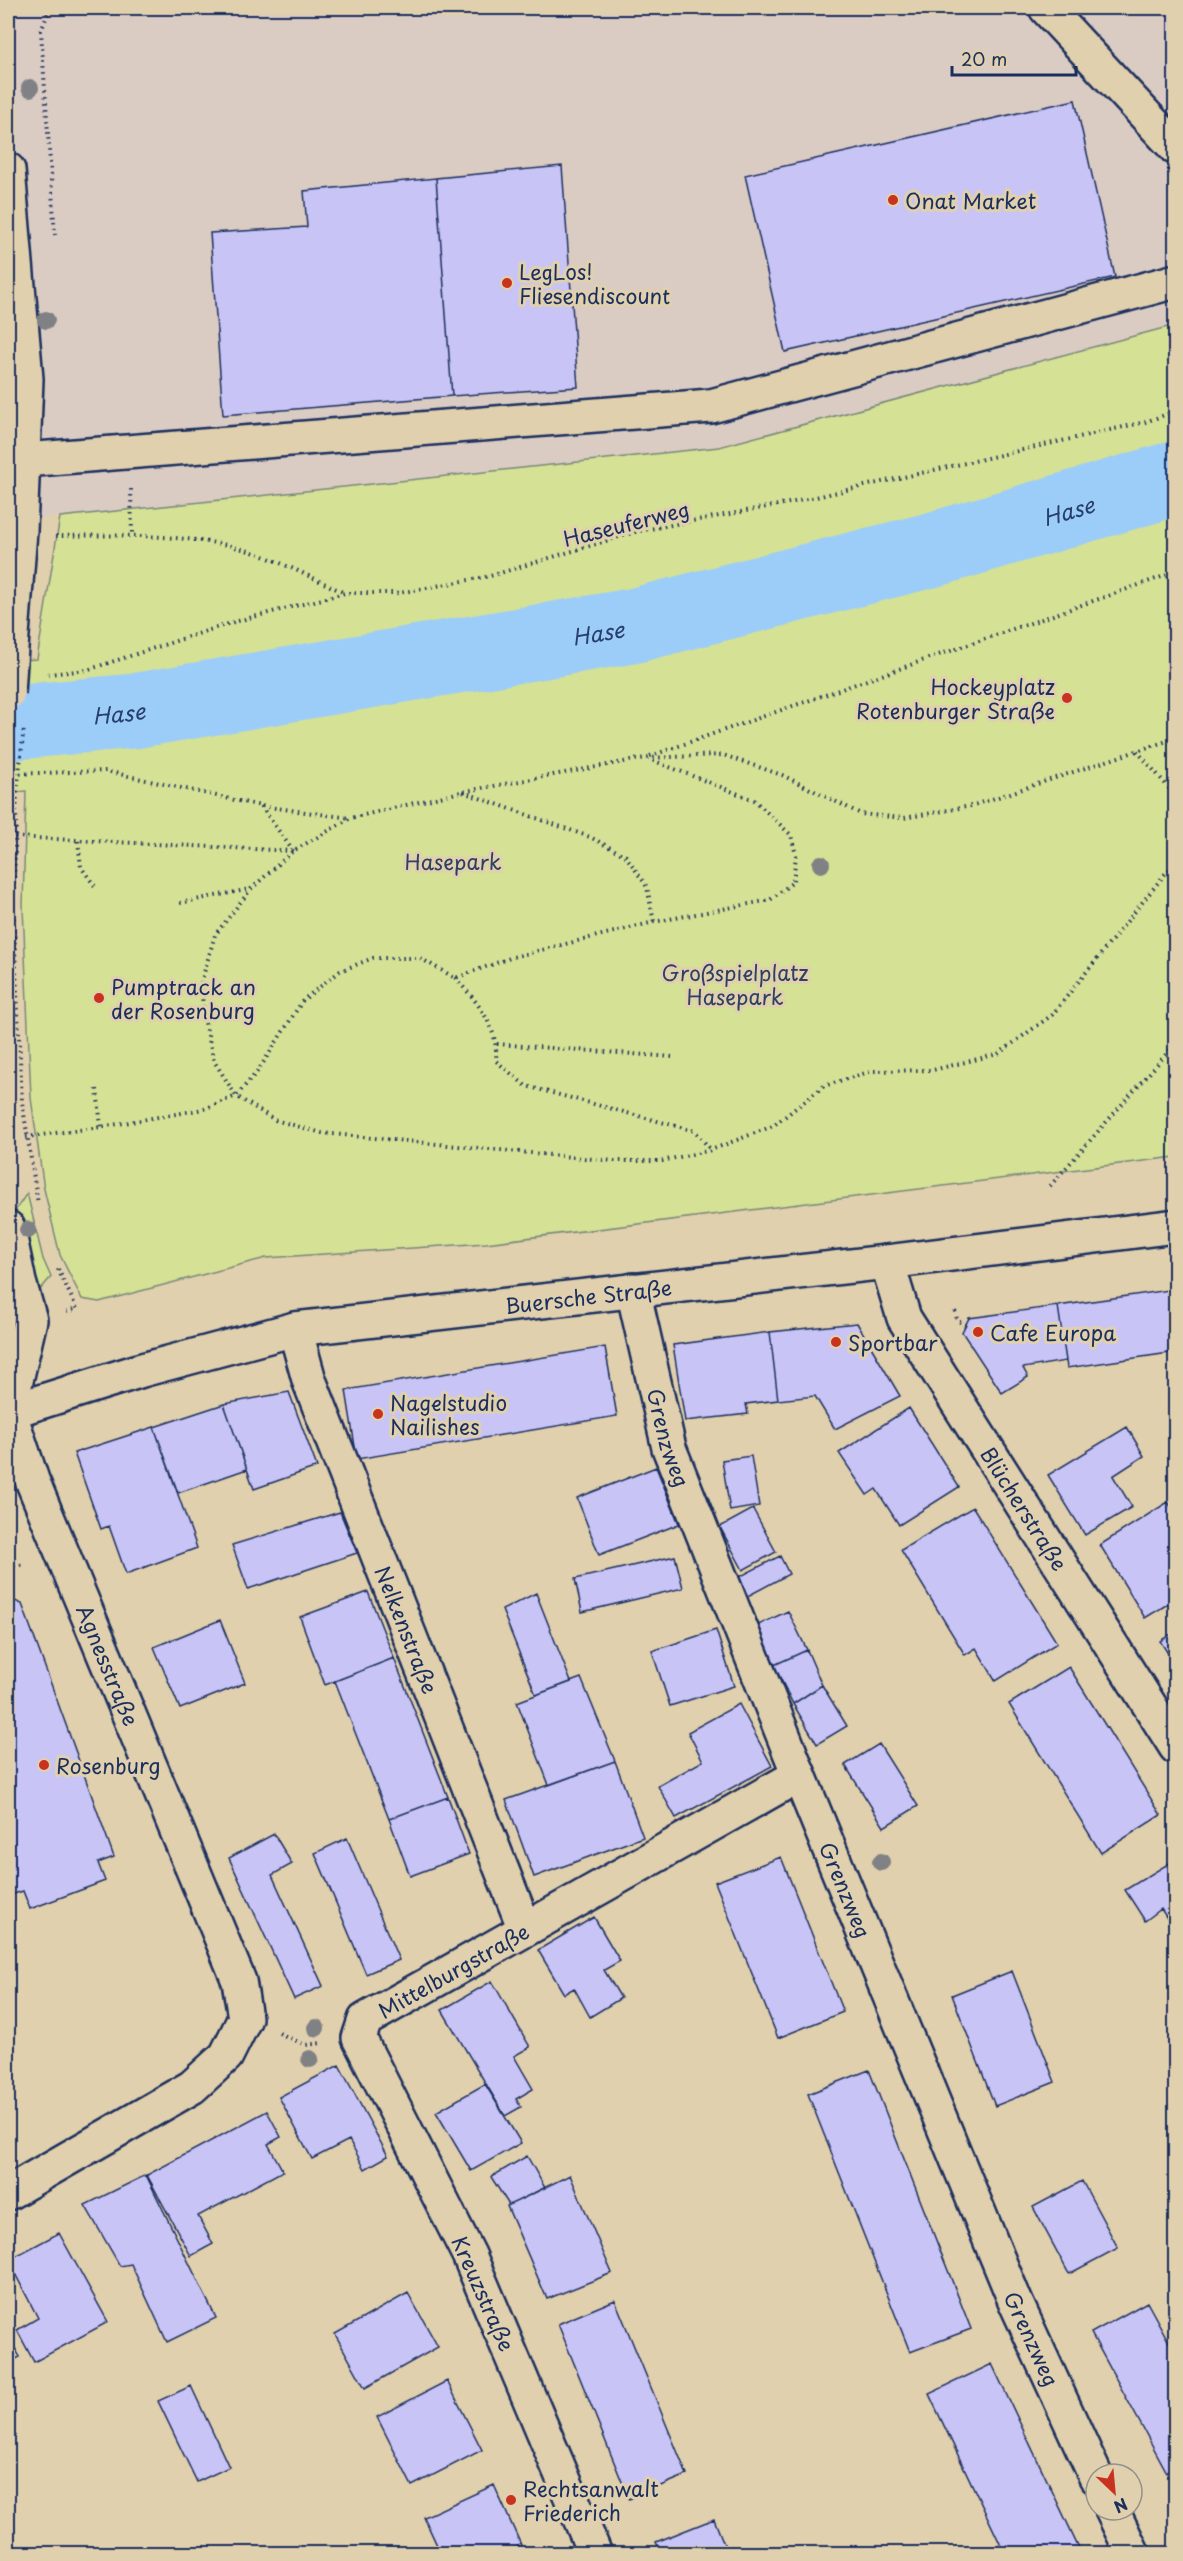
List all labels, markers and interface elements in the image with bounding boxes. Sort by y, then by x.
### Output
scale bar [952,39,1076,77]
text: 20 m [961,45,1007,72]
place label: Onat Market [905,184,1036,216]
marker: Onat Market [886,193,900,207]
place label: LegLos! Fliesendiscount [519,255,670,311]
marker: LegLos! Fliesendiscount [500,276,514,290]
water label: Hase [1038,486,1099,533]
street label: Haseuferweg [559,492,693,554]
water label: Hase [569,611,628,653]
place label: Hockeyplatz Rotenburger Straße [856,670,1055,726]
marker: Hockeyplatz Rotenburger Straße [1060,691,1074,705]
water label: Hase [91,693,149,731]
park label: Hasepark [404,845,502,877]
park label: Großspielplatz Hasepark [661,956,809,1012]
place label: Pumptrack an der Rosenburg [111,970,256,1026]
marker: Pumptrack an der Rosenburg [92,991,106,1005]
street label: Buersche Straße [503,1270,673,1321]
place label: Cafe Europa [990,1316,1116,1348]
marker: Cafe Europa [971,1325,985,1339]
place label: Sportbar [848,1326,938,1358]
marker: Sportbar [829,1335,843,1349]
street label: Grenzweg [640,1385,699,1492]
place label: Nagelstudio Nailishes [390,1386,507,1442]
marker: Nagelstudio Nailishes [371,1407,385,1421]
street label: Blücherstraße [973,1440,1076,1577]
street label: Nelkenstraße [368,1561,447,1698]
street label: Agnesstraße [69,1599,148,1730]
place label: Rosenburg [56,1749,161,1781]
marker: Rosenburg [37,1758,51,1772]
street label: Grenzweg [812,1837,880,1943]
street label: Mittelburgstraße [372,1915,535,2026]
street label: Kreuzstraße [444,2230,524,2356]
street label: Grenzweg [997,2286,1068,2391]
north arrow [1084,2462,1144,2522]
place label: Rechtsanwalt Friederich [523,2472,659,2528]
marker: Rechtsanwalt Friederich [504,2493,518,2507]
text: N [1110,2493,1132,2520]

